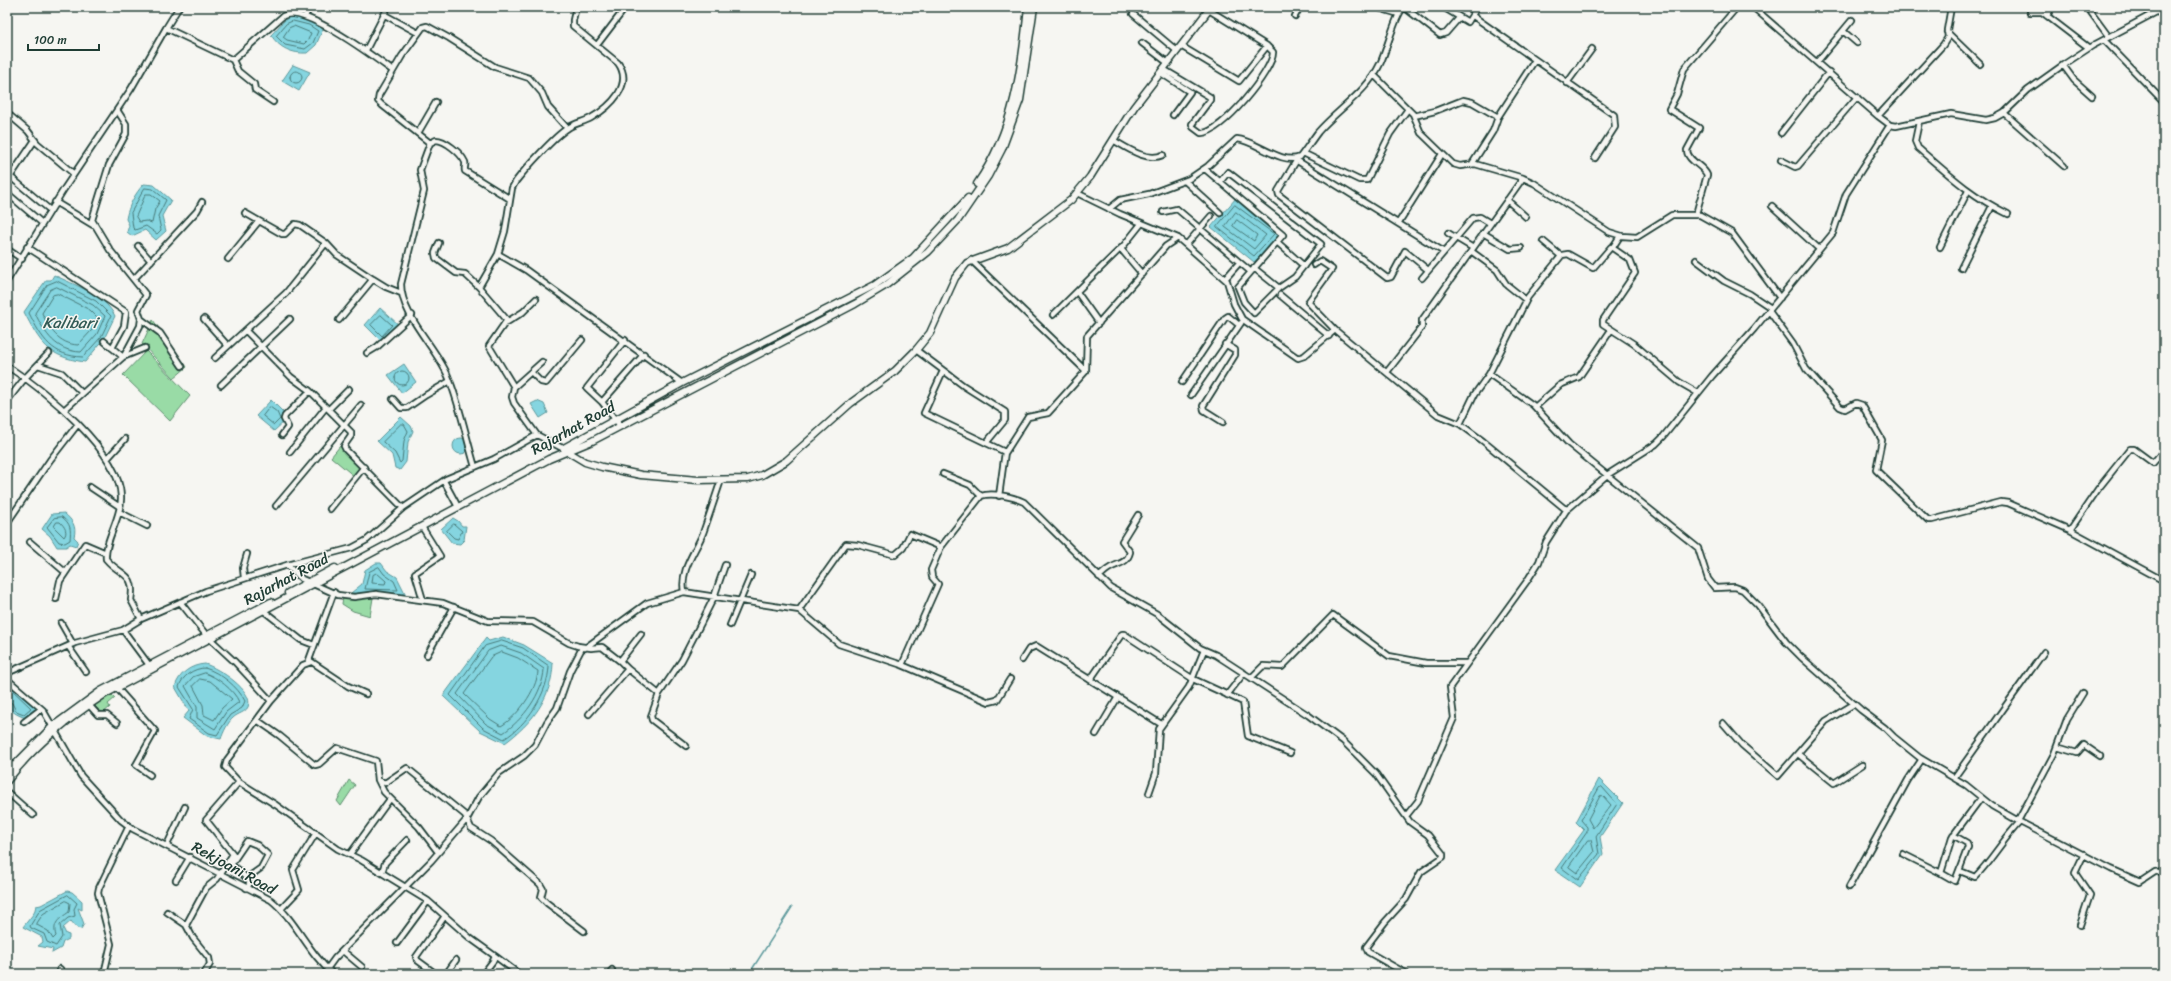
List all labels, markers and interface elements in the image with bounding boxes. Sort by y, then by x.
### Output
scale bar [28,26,99,52]
text: 100 m [34,29,67,51]
water label: Kalibari [43,308,101,337]
street label: Rajarhat Road [526,394,621,462]
street label: Rajarhat Road [239,545,334,612]
street label: Rekjoani Road [187,834,282,902]

